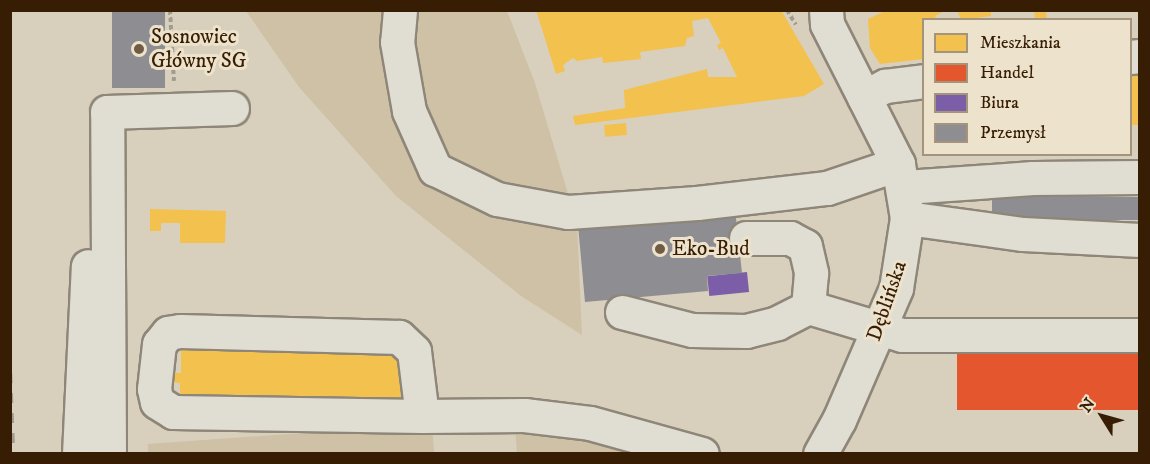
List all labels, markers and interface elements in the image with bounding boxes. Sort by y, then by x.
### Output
legend [922,18,1132,156]
place label: Sosnowiec Główny SG [151,24,247,74]
text: Mieszkania [980,32,1061,54]
marker: Sosnowiec Główny SG [132,42,146,56]
text: Handel [980,62,1034,84]
text: Biura [980,92,1019,114]
text: Przemysł [980,122,1046,144]
place label: Eko-Bud [672,236,750,262]
marker: Eko-Bud [653,242,667,256]
street label: Dęblińska [862,258,912,344]
north arrow [1072,386,1132,446]
text: N [1076,394,1100,416]

